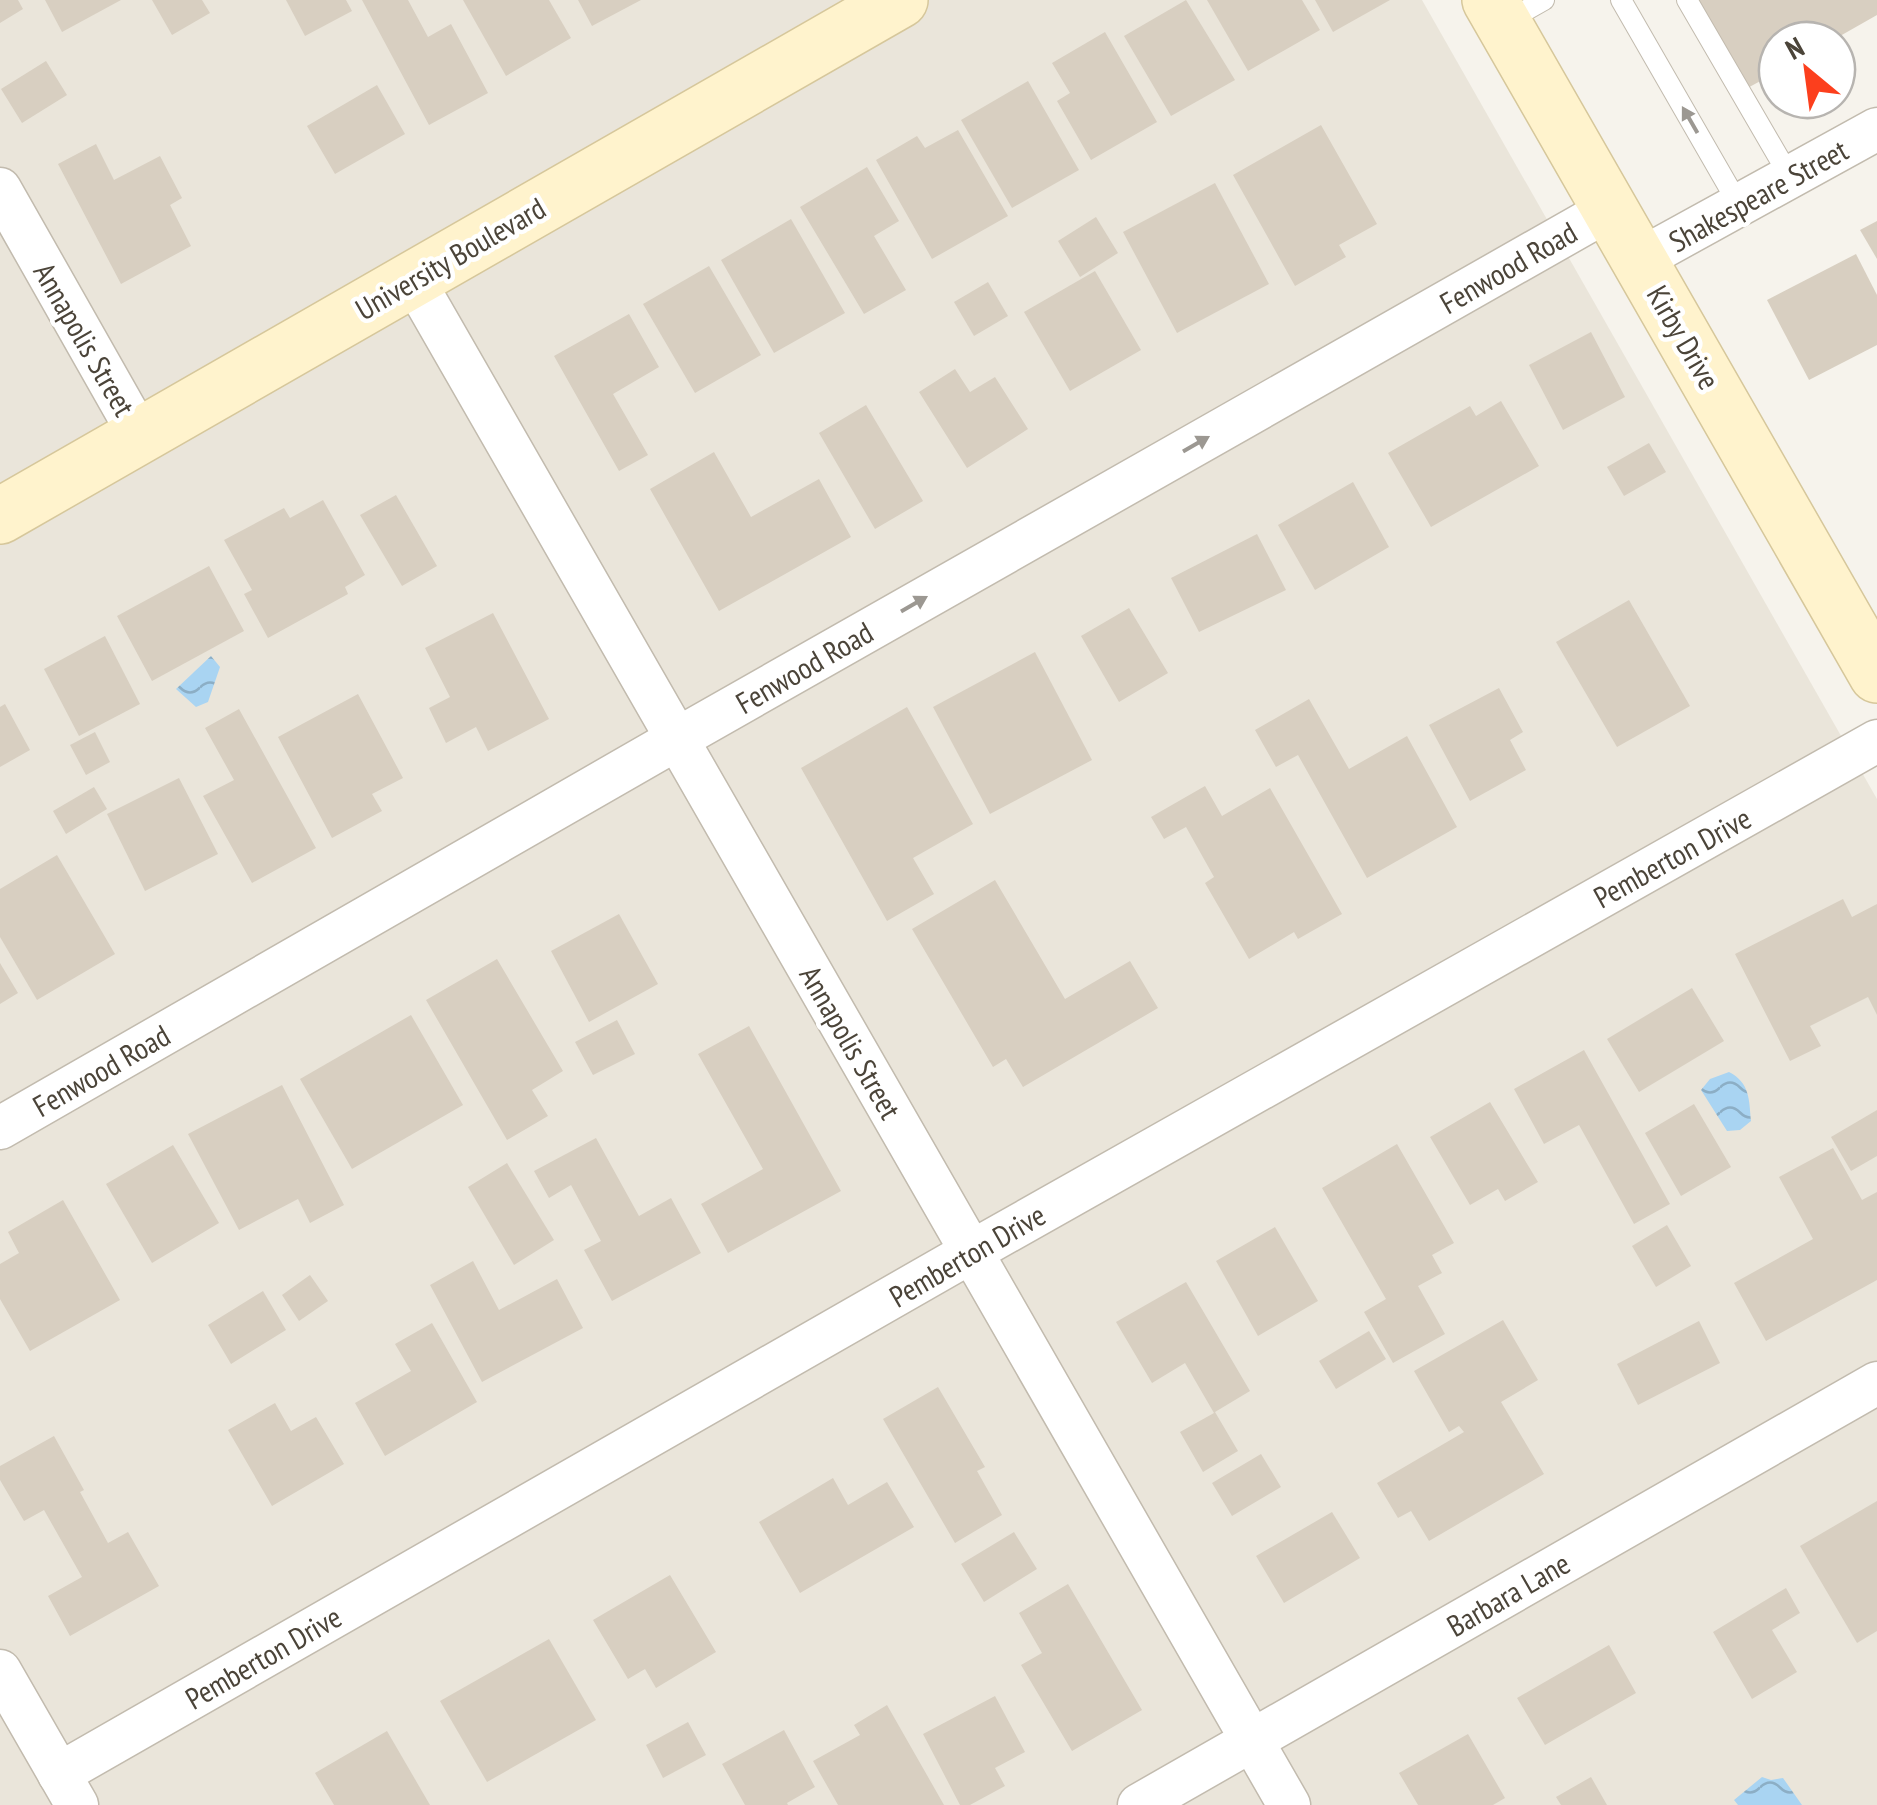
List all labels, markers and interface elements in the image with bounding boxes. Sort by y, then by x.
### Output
north arrow [1757,20,1857,120]
text: N [1779,28,1810,68]
one-way arrow [1682,106,1700,134]
street label: Shakespeare Street [1662,129,1855,260]
street label: University Boulevard [348,188,552,328]
street label: Fenwood Road [1432,212,1584,322]
street label: Annapolis Street [25,255,145,423]
street label: Kirby Drive [1639,278,1729,396]
one-way arrow [1182,435,1211,452]
one-way arrow [900,596,928,614]
street label: Fenwood Road [728,612,880,722]
street label: Pemberton Drive [1586,798,1758,916]
street label: Annapolis Street [791,958,911,1126]
street label: Fenwood Road [25,1015,177,1125]
street label: Pemberton Drive [882,1195,1052,1315]
street label: Barbara Lane [1440,1543,1576,1645]
street label: Pemberton Drive [178,1597,348,1717]

